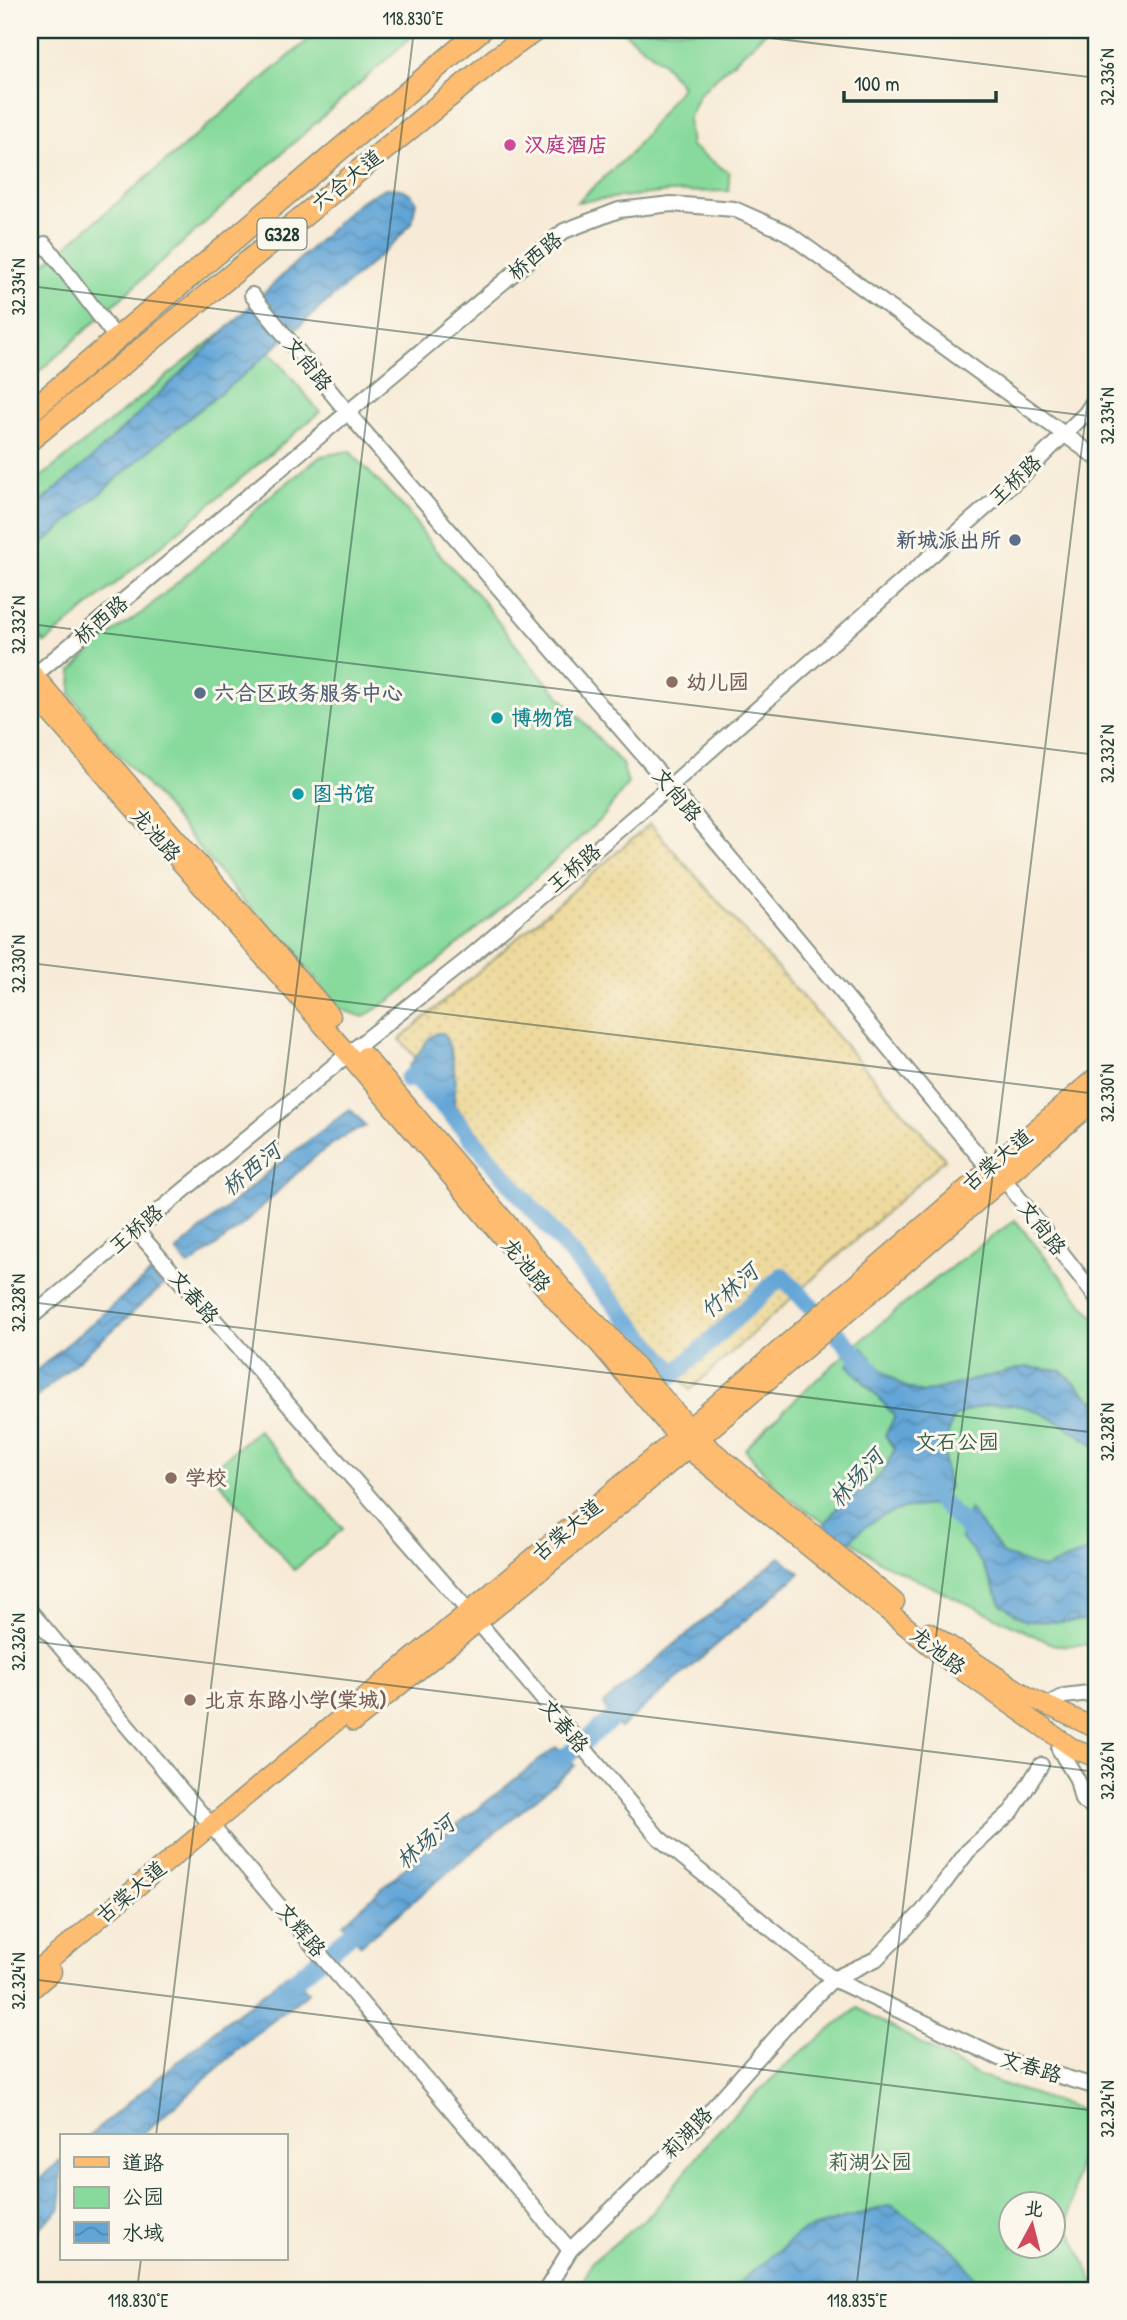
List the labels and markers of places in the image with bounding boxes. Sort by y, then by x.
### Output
place label: 汉庭酒店 [524,130,608,159]
marker: 汉庭酒店 [502,137,518,153]
place label: 新城派出所 [896,525,1001,554]
marker: 新城派出所 [1007,532,1023,548]
place label: 幼儿园 [686,667,749,696]
marker: 幼儿园 [664,674,680,690]
place label: 六合区政务服务中心 [214,678,403,707]
marker: 六合区政务服务中心 [192,685,208,701]
place label: 博物馆 [511,703,574,732]
marker: 博物馆 [489,710,505,726]
place label: 图书馆 [312,779,375,808]
marker: 图书馆 [290,786,306,802]
place label: 学校 [185,1463,227,1492]
marker: 学校 [163,1470,179,1486]
place label: 北京东路小学(棠城) [204,1685,387,1714]
marker: 北京东路小学(棠城) [182,1692,198,1708]

